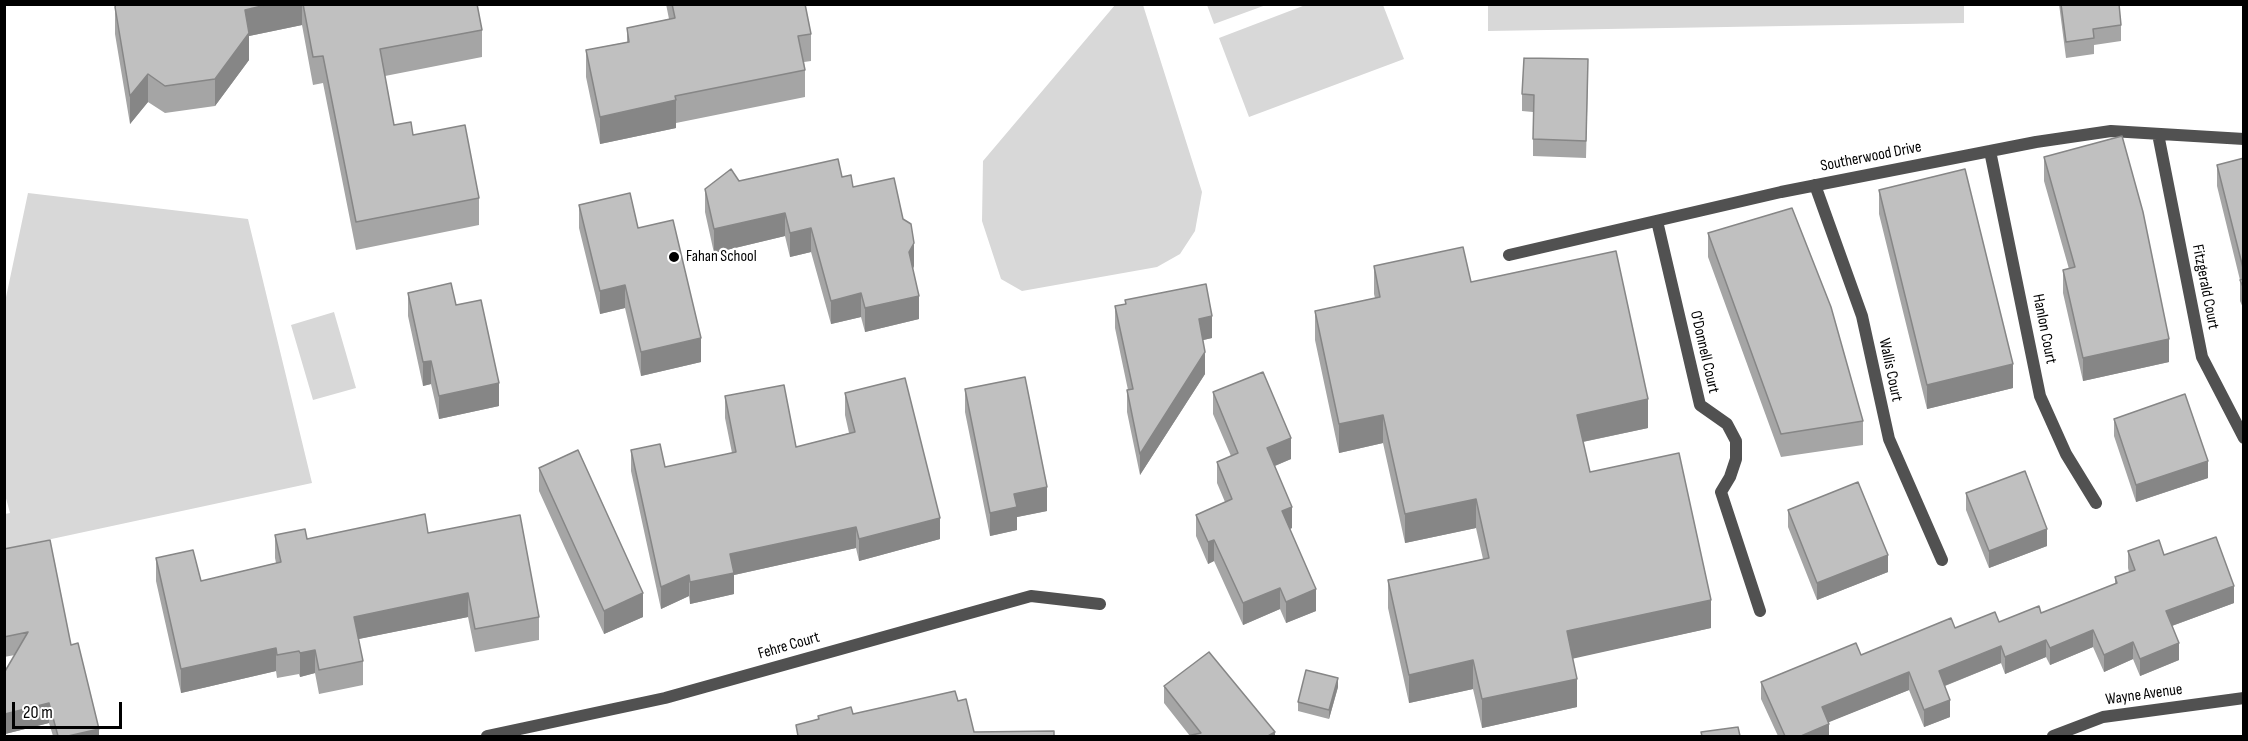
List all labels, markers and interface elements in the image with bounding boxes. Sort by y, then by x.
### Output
street label: Southerwood Drive [1819,138,1923,176]
street label: Fitzgerald Court [2187,243,2223,331]
place label: Fahan School [686,247,757,267]
marker: Fahan School [667,250,681,264]
street label: Hanlon Court [2028,292,2060,366]
street label: O'Donnell Court [1685,309,1723,395]
street label: Wallis Court [1874,337,1906,403]
street label: Fehre Court [756,628,822,664]
street label: Wayne Avenue [2104,680,2184,710]
scale bar [15,690,124,728]
text: 20 m [23,702,53,723]

